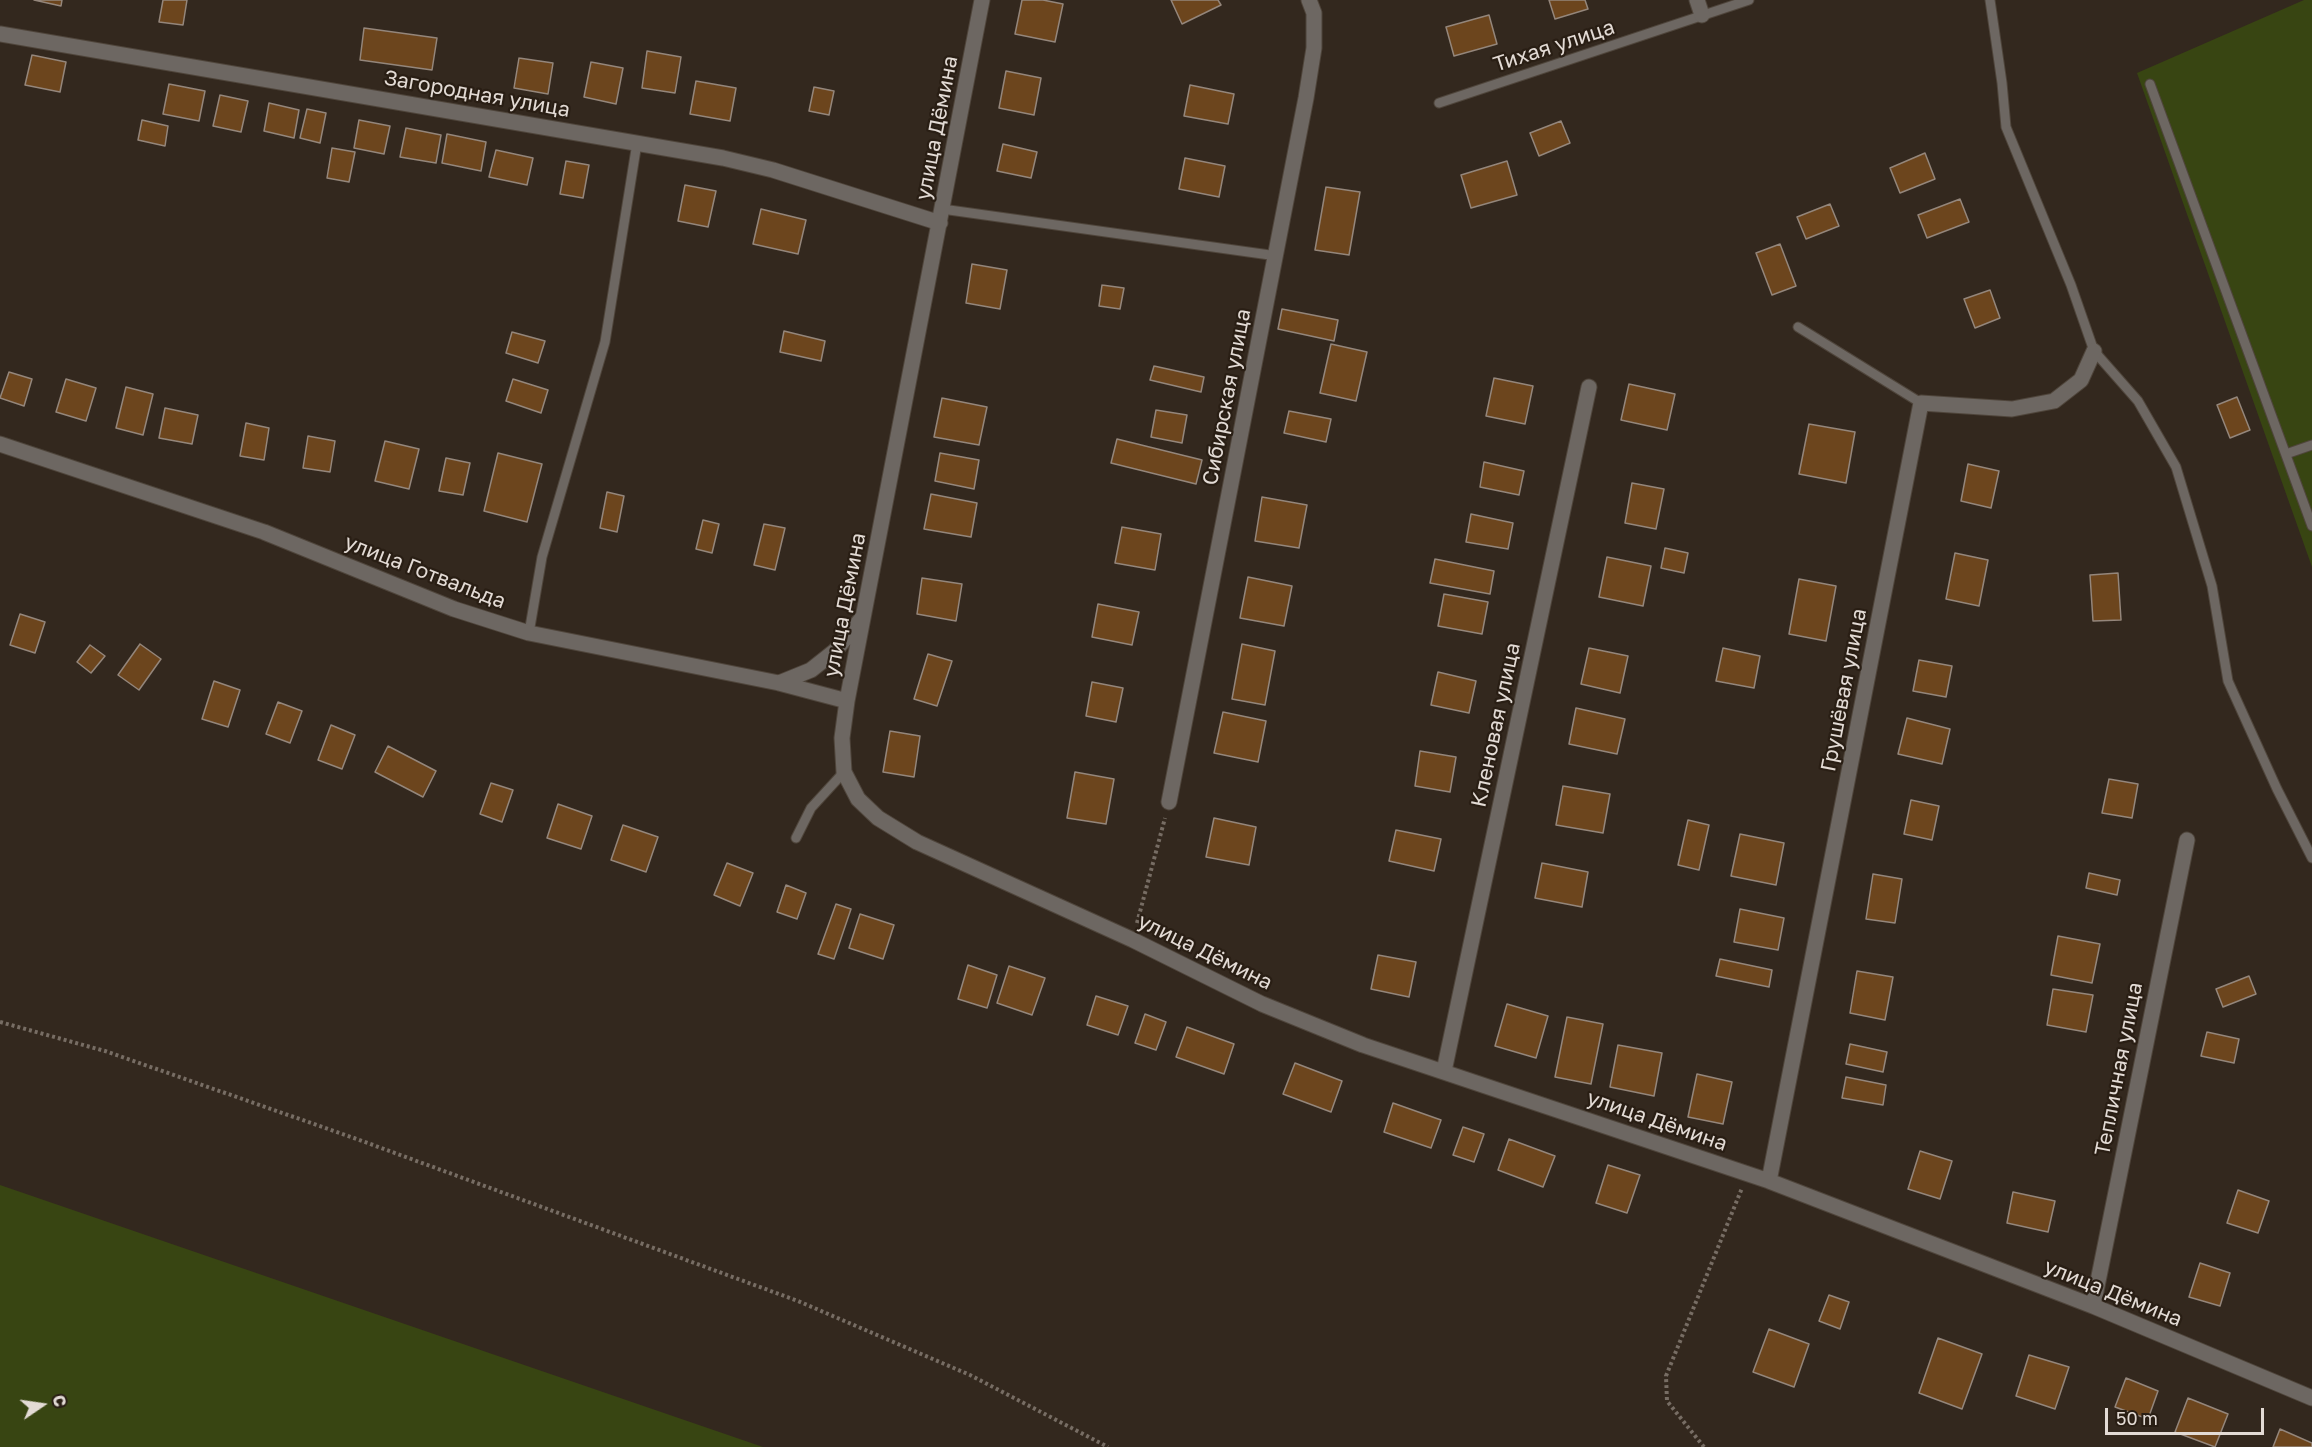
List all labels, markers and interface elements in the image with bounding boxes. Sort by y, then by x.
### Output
street label: Тихая улица [1490,15,1618,77]
street label: улица Дёмина [911,54,963,202]
street label: Загородная улица [382,65,572,123]
street label: Сибирская улица [1198,307,1256,487]
street label: улица Готвальда [341,530,509,614]
street label: улица Дёмина [819,531,871,679]
street label: Грушёвая улица [1816,606,1872,774]
street label: Кленовая улица [1466,640,1526,810]
street label: улица Дёмина [1134,909,1276,995]
street label: Тепличная улица [2090,980,2148,1158]
street label: улица Дёмина [1584,1085,1730,1157]
street label: улица Дёмина [2040,1254,2186,1332]
north arrow [12,1375,72,1435]
text: С [49,1393,71,1409]
scale bar [2108,1396,2267,1434]
text: 50 m [2116,1407,2158,1429]

